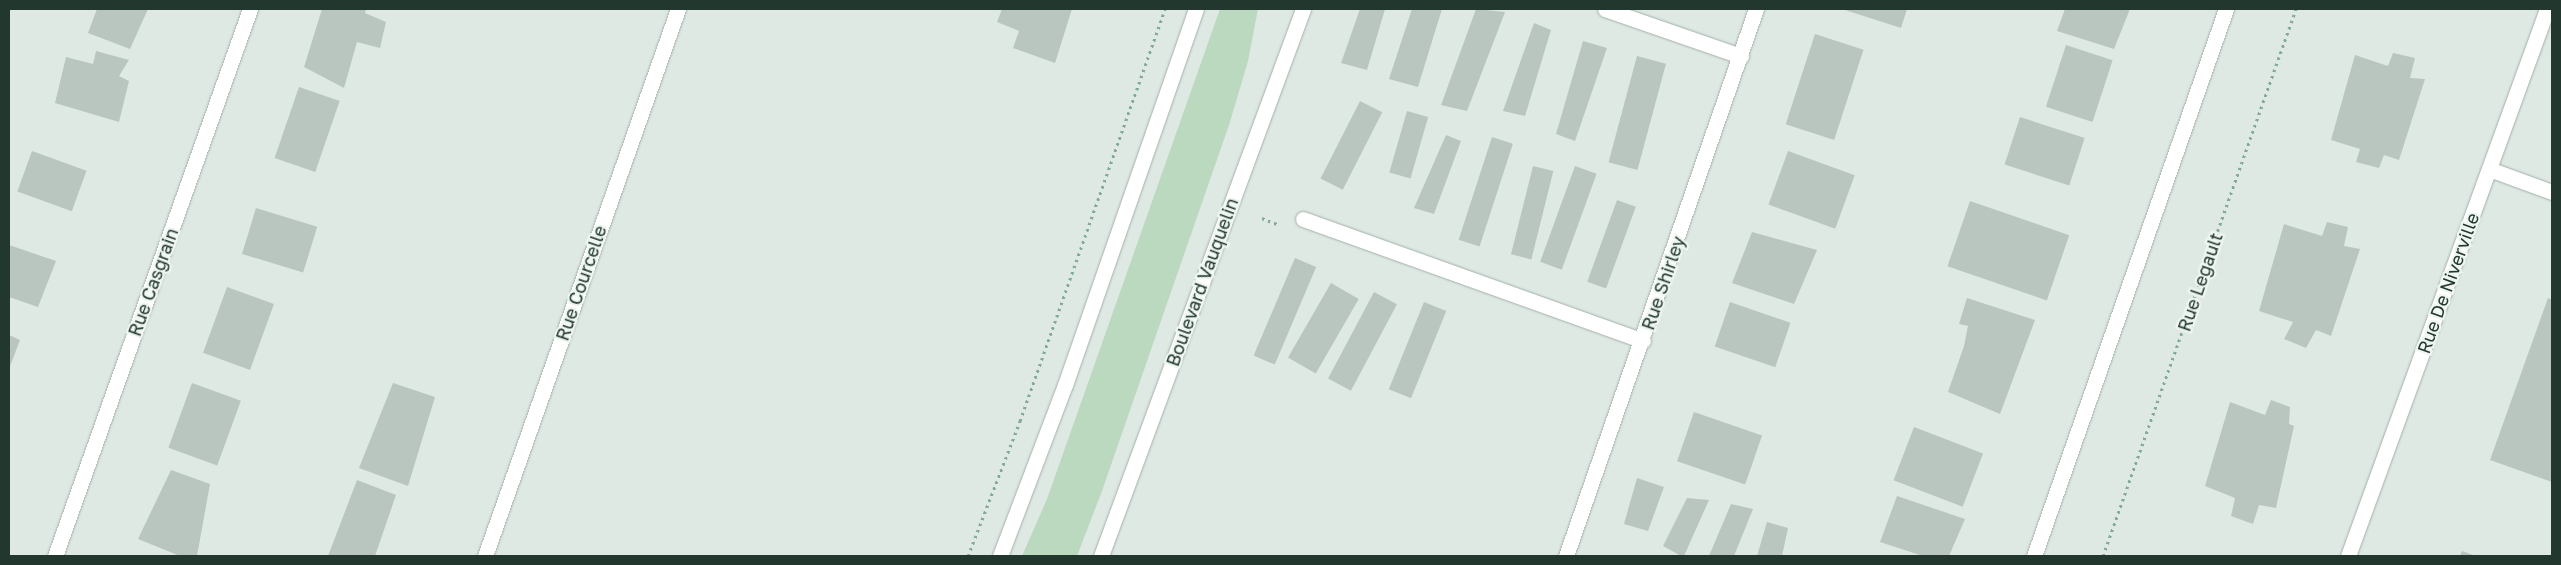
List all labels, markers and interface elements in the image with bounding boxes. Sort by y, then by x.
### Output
street label: Boulevard Vauquelin [1161,195,1243,369]
street label: Rue De Niverville [2413,210,2483,356]
street label: Rue Courcelle [551,223,611,343]
street label: Rue Casgrain [123,225,183,339]
street label: Rue Legault [2173,230,2227,334]
street label: Rue Shirley [1637,233,1689,333]

